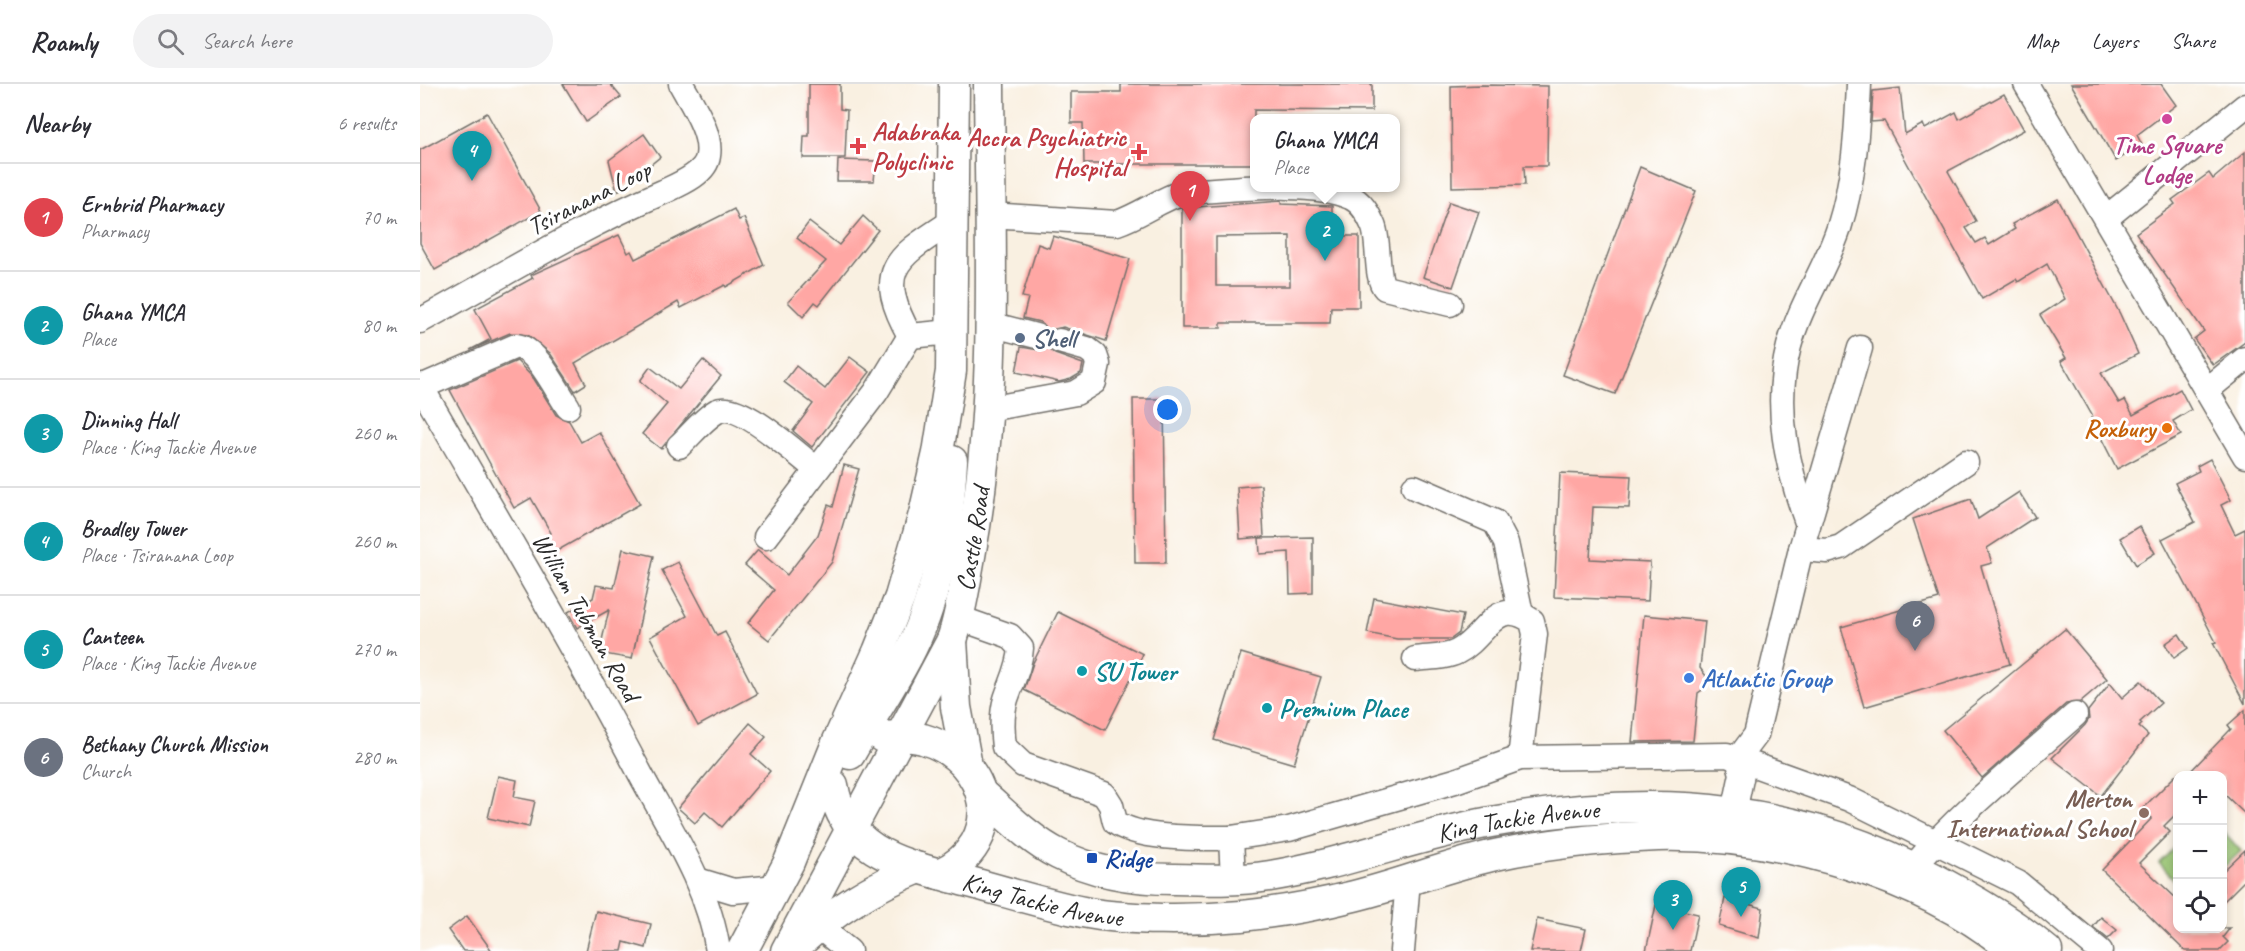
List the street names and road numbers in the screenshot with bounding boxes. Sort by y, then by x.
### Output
street label: Tsiranana Loop [522,152,658,243]
street label: Castle Road [948,481,997,593]
street label: William Tubman Road [525,527,649,710]
street label: King Tackie Avenue [1433,792,1602,850]
street label: King Tackie Avenue [959,864,1126,934]

